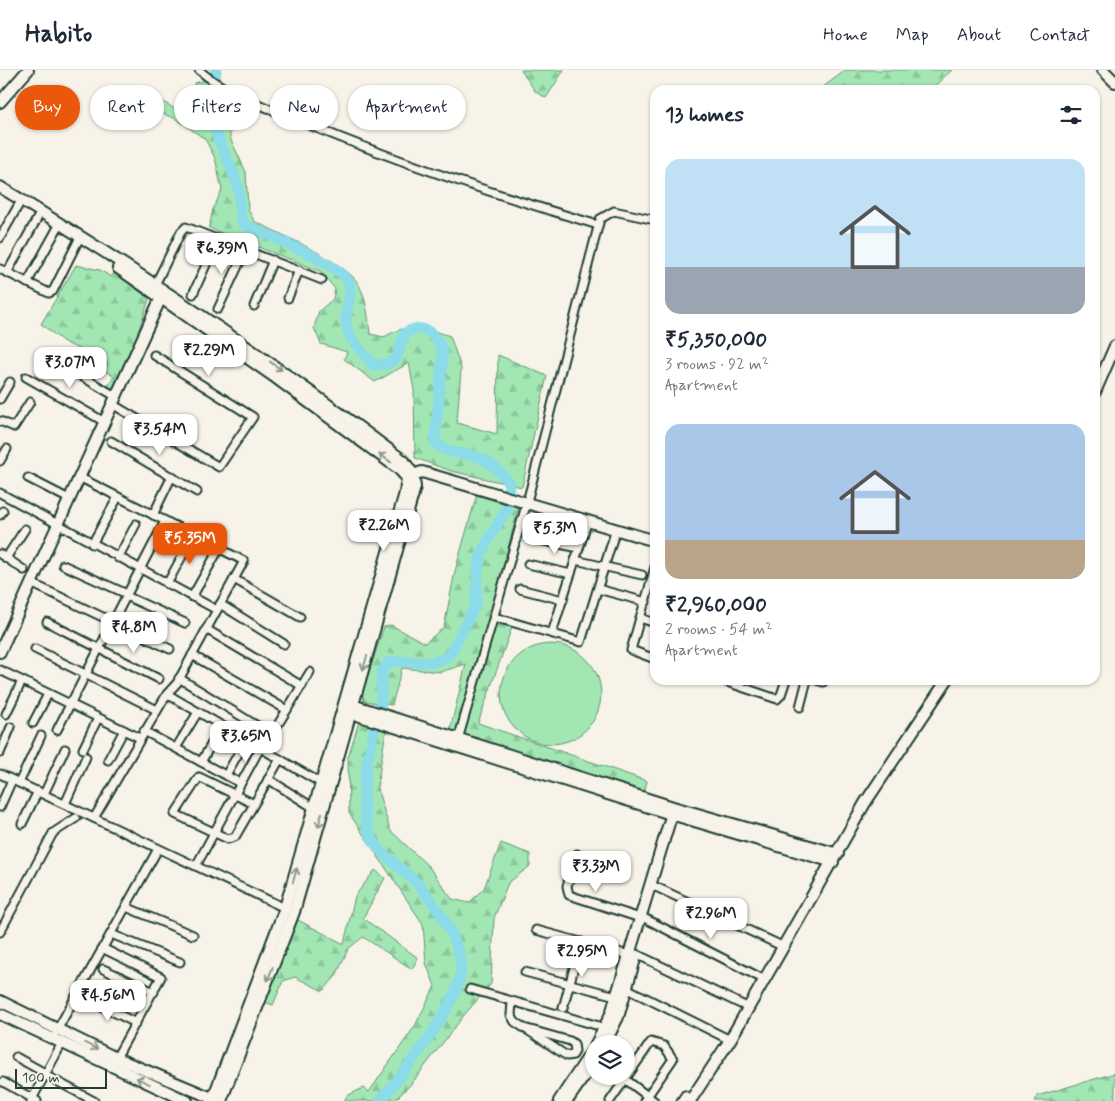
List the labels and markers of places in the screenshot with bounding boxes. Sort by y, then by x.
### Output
pin: ₹6.39M [181,232,263,275]
pin: ₹2.29M [168,334,250,377]
pin: ₹3.07M [29,346,111,389]
pin: ₹3.54M [119,414,201,456]
pin: ₹2.26M [343,510,425,552]
pin: ₹5.3M [520,512,590,555]
pin: ₹5.35M [149,522,231,565]
pin: ₹4.8M [99,612,169,654]
pin: ₹3.65M [205,720,287,763]
pin: ₹3.33M [555,850,637,893]
pin: ₹2.96M [670,898,752,940]
pin: ₹2.95M [541,936,623,978]
pin: ₹4.56M [67,980,149,1022]

